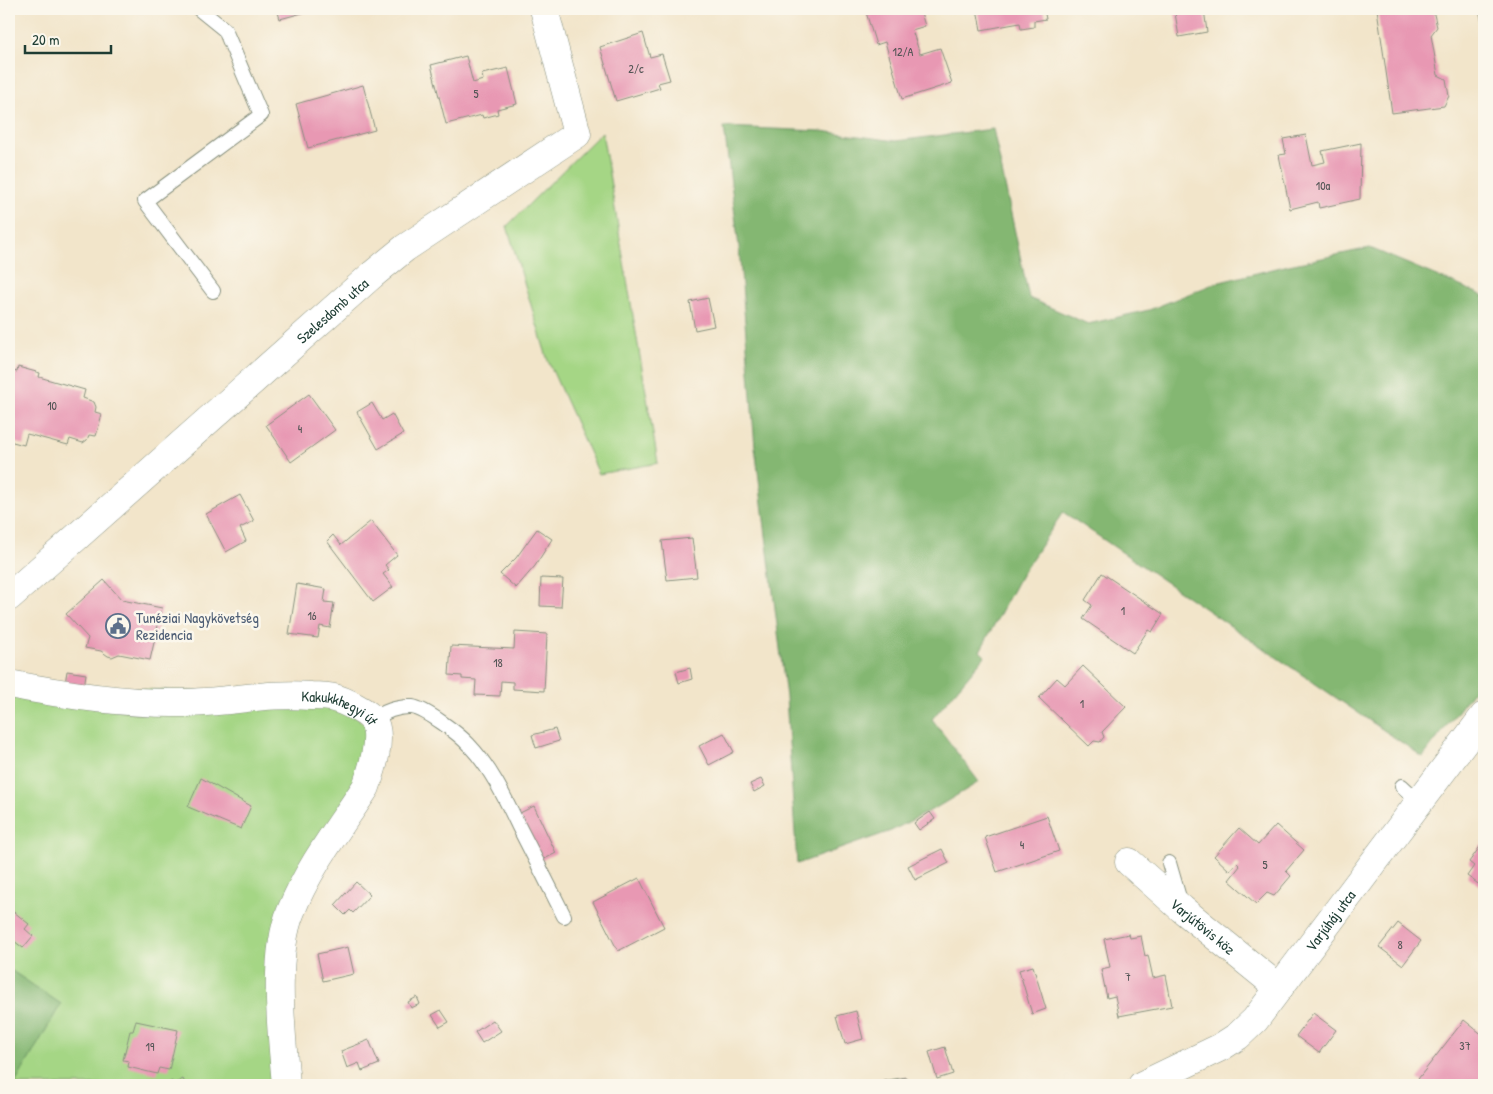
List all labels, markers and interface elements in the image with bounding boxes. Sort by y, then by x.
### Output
scale bar [25,22,111,54]
text: 20 m [32,29,59,50]
house number: 12/A [893,43,914,60]
house number: 2/c [628,60,644,77]
house number: 5 [473,85,479,102]
house number: 10a [1316,177,1331,194]
street label: Szelesdomb utca [292,273,373,348]
house number: 10 [47,397,57,414]
house number: 4 [298,420,303,437]
house number: 1 [1121,602,1125,619]
place label: Tunéziai Nagykövetség Rezidencia [136,607,259,645]
house number: 16 [307,607,317,624]
public building icon: Tunéziai Nagykövetség Rezidencia [105,613,131,639]
house number: 18 [493,654,503,671]
street label: Kakukkhegyi út [301,685,384,729]
house number: 1 [1080,695,1084,712]
house number: 4 [1020,836,1025,853]
house number: 5 [1262,856,1268,873]
street label: Varjúháj utca [1300,885,1360,955]
street label: Varjútövis köz [1166,893,1240,959]
house number: 8 [1397,936,1403,953]
house number: 7 [1125,968,1131,985]
house number: 37 [1459,1037,1471,1054]
house number: 19 [146,1038,155,1055]

